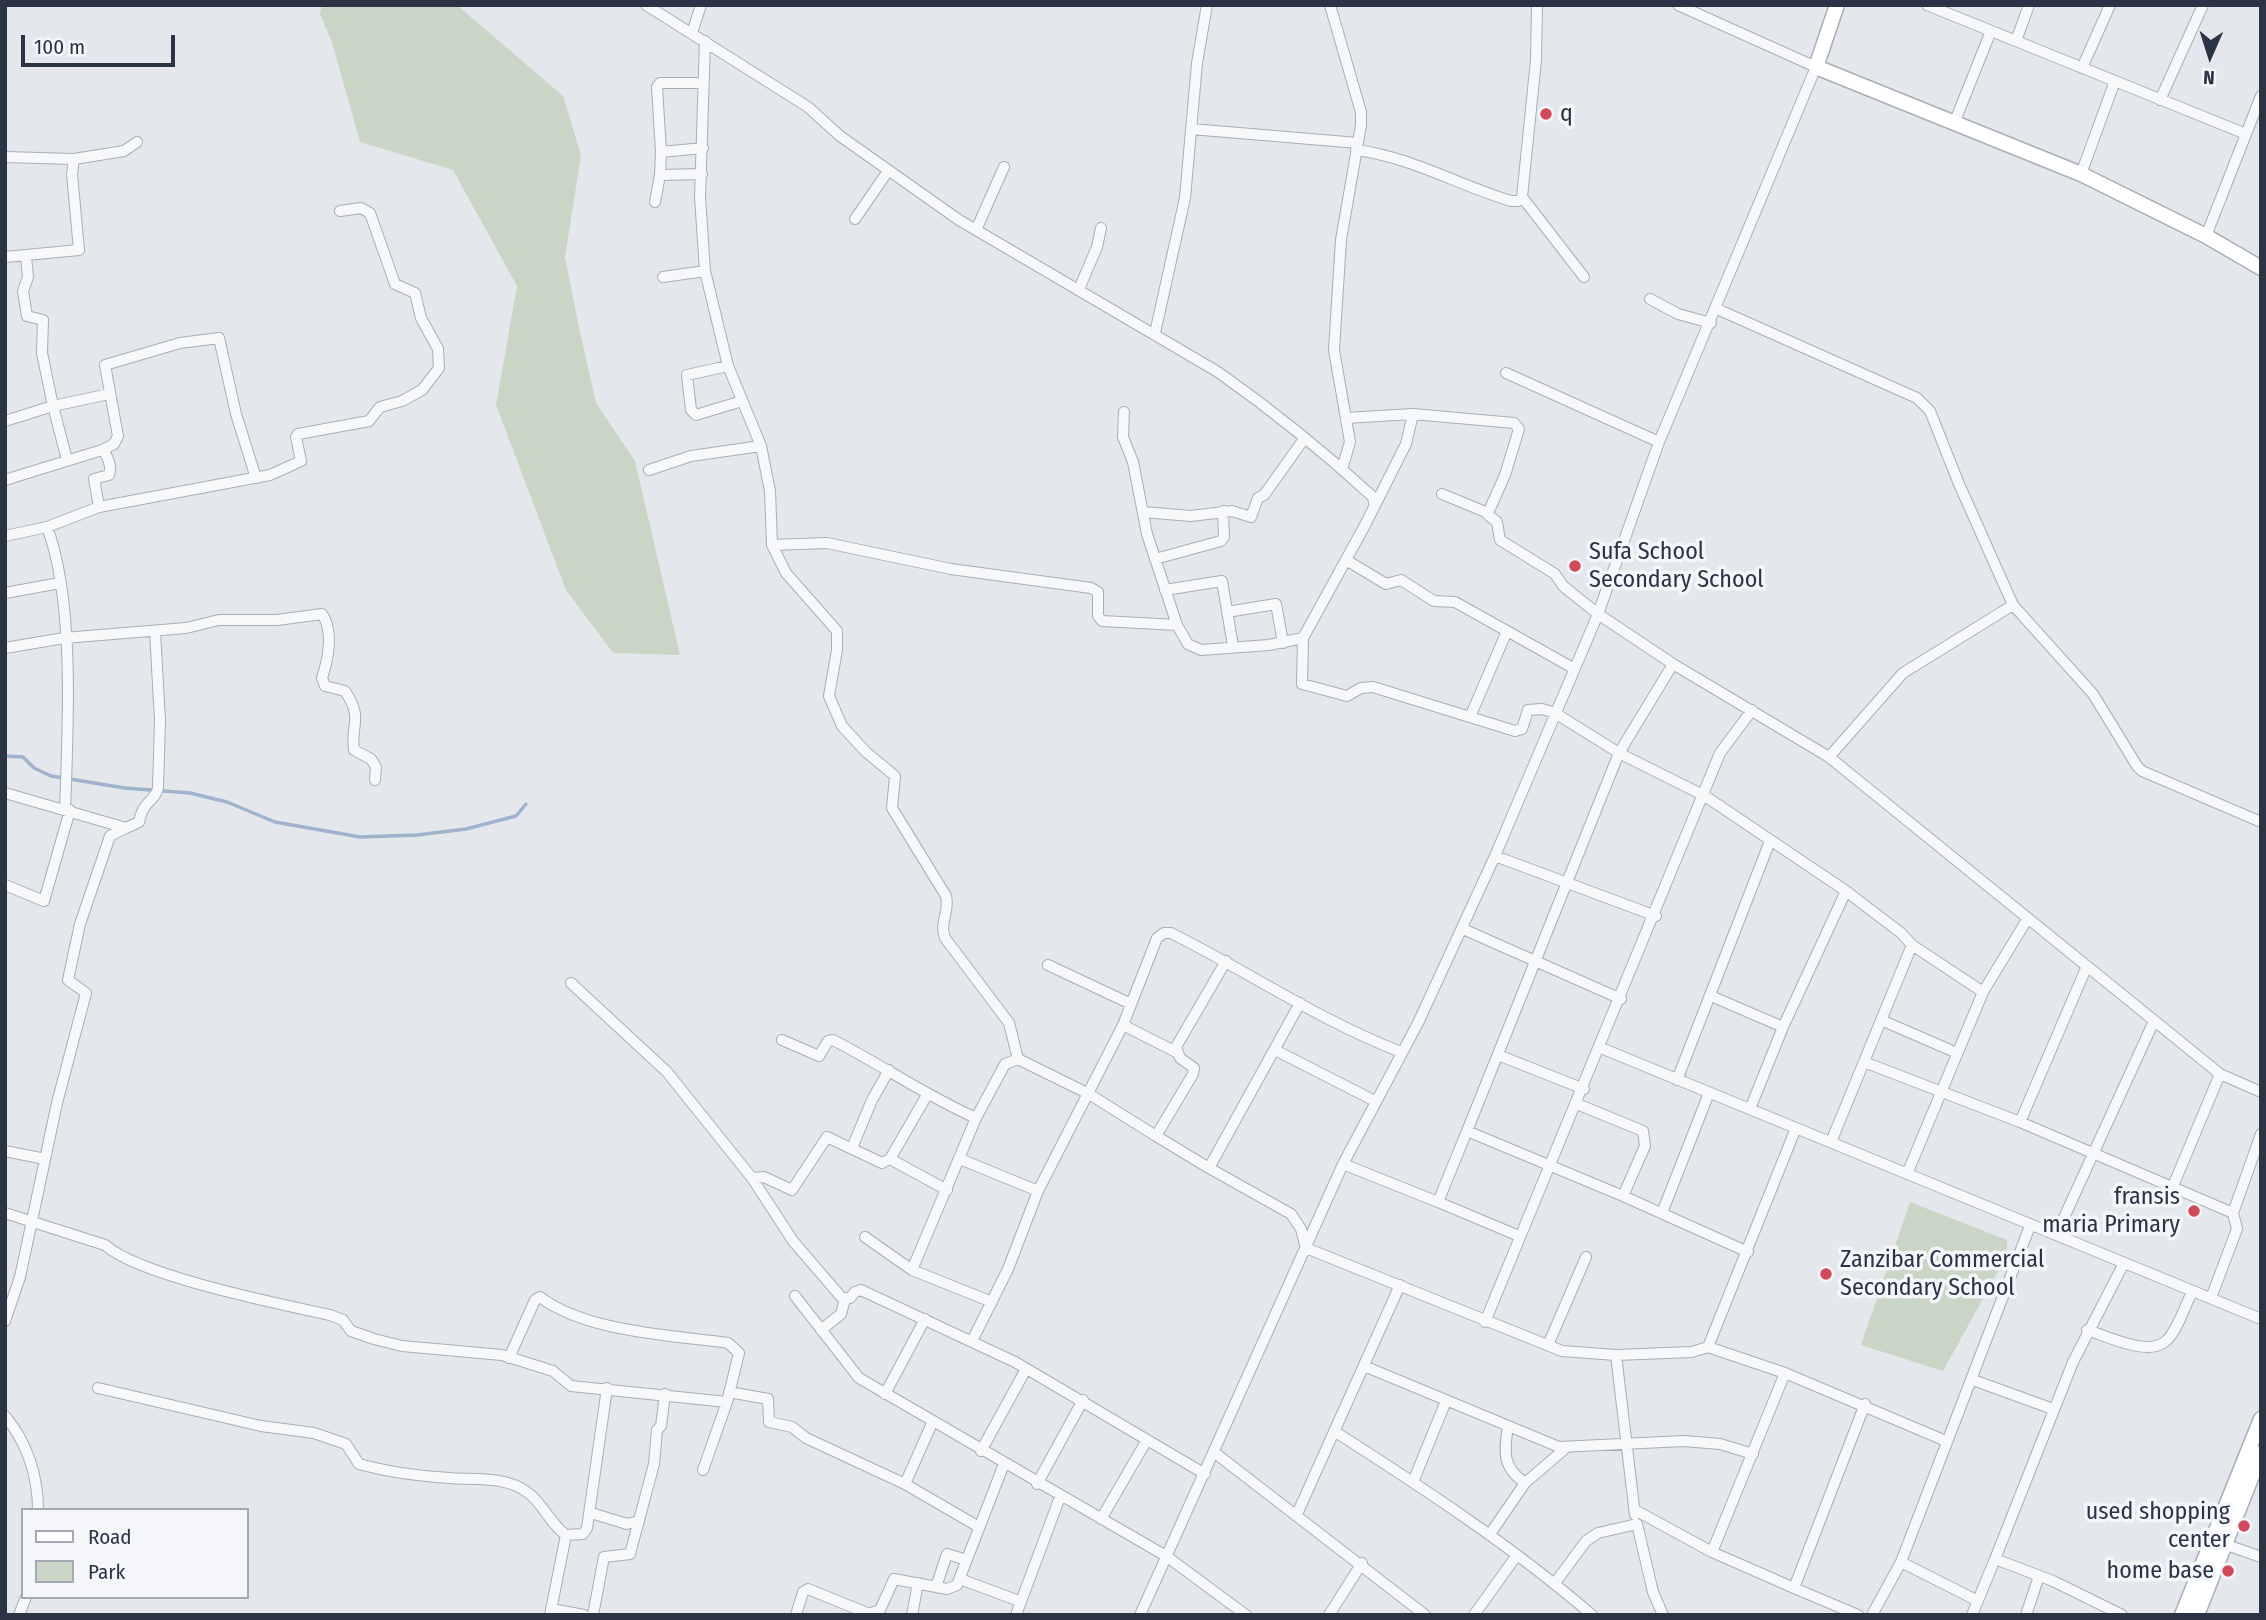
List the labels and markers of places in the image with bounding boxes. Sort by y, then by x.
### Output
place label: q [1560,100,1573,128]
marker: q [1538,106,1554,122]
place label: Sufa School Secondary School [1589,538,1764,594]
marker: Sufa School Secondary School [1567,558,1583,574]
place label: fransis maria Primary [2042,1183,2180,1239]
marker: fransis maria Primary [2186,1203,2202,1219]
place label: Zanzibar Commercial Secondary School [1840,1246,2044,1302]
marker: Zanzibar Commercial Secondary School [1818,1266,1834,1282]
place label: used shopping center [2086,1498,2230,1554]
marker: used shopping center [2236,1518,2252,1534]
place label: home base [2107,1557,2214,1585]
marker: home base [2220,1563,2236,1579]

